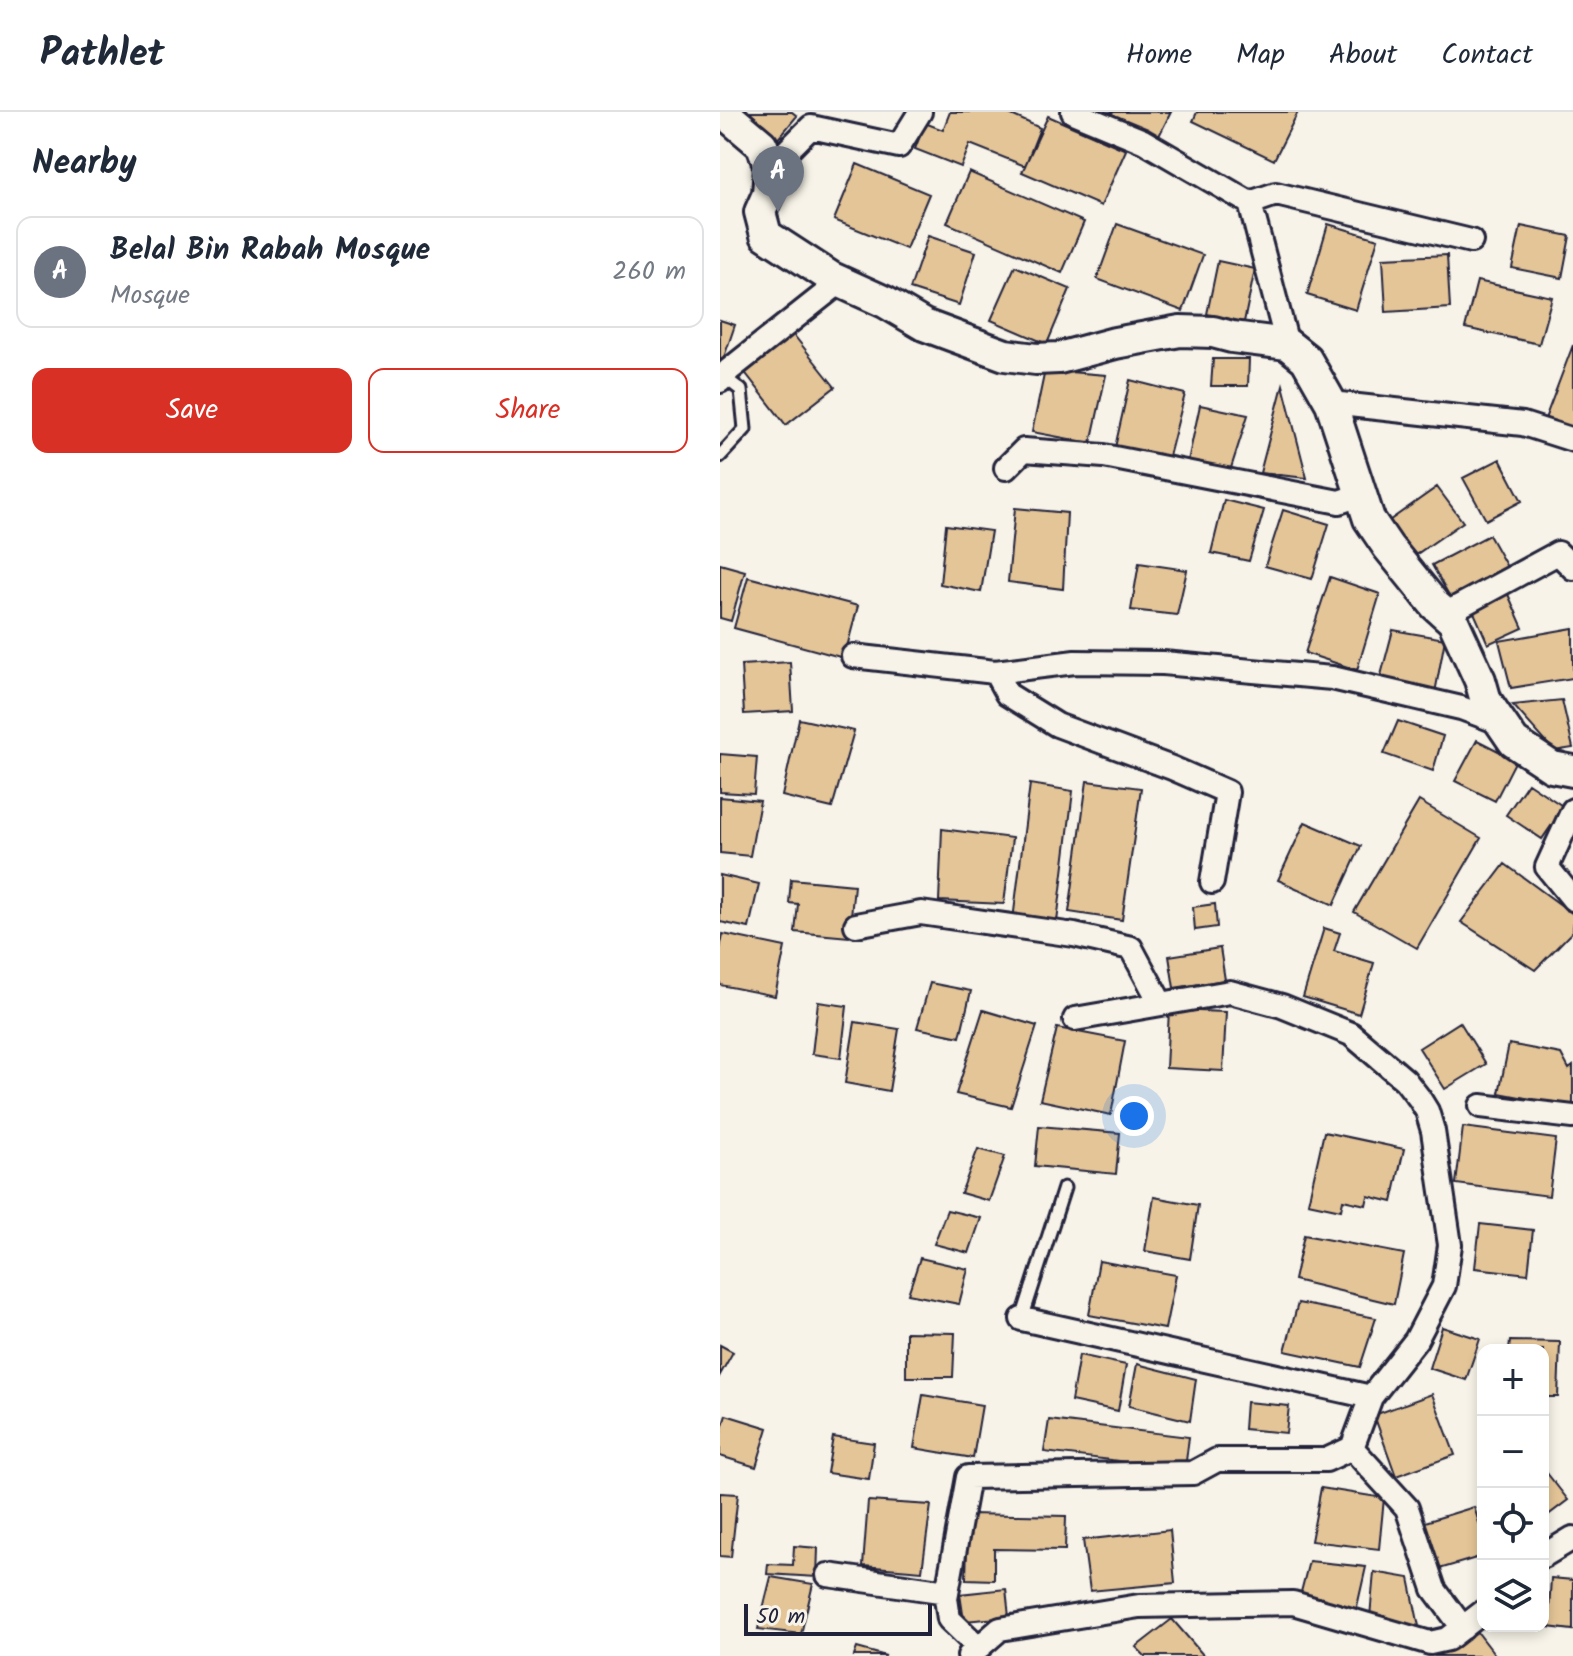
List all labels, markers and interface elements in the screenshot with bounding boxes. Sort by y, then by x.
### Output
text: Pathlet [40,25,165,85]
text: Home [1126,33,1192,78]
text: Map [1236,33,1285,78]
text: About [1329,33,1397,78]
text: Contact [1441,33,1533,78]
text: Nearby [32,137,137,191]
pin: A [752,146,804,212]
text: Belal Bin Rabah Mosque [110,227,430,275]
text: A [52,251,68,293]
text: 260 m [612,251,686,293]
text: Mosque [110,275,190,317]
button: Save [32,368,352,453]
button: Share [368,368,688,453]
your location [1114,1096,1154,1136]
map controls [1477,1344,1549,1632]
button: + [1477,1344,1549,1416]
button: − [1477,1416,1549,1488]
button: locate [1477,1488,1549,1560]
button: layers [1477,1560,1549,1632]
scale bar [744,1600,932,1636]
text: 50 m [756,1600,805,1635]

